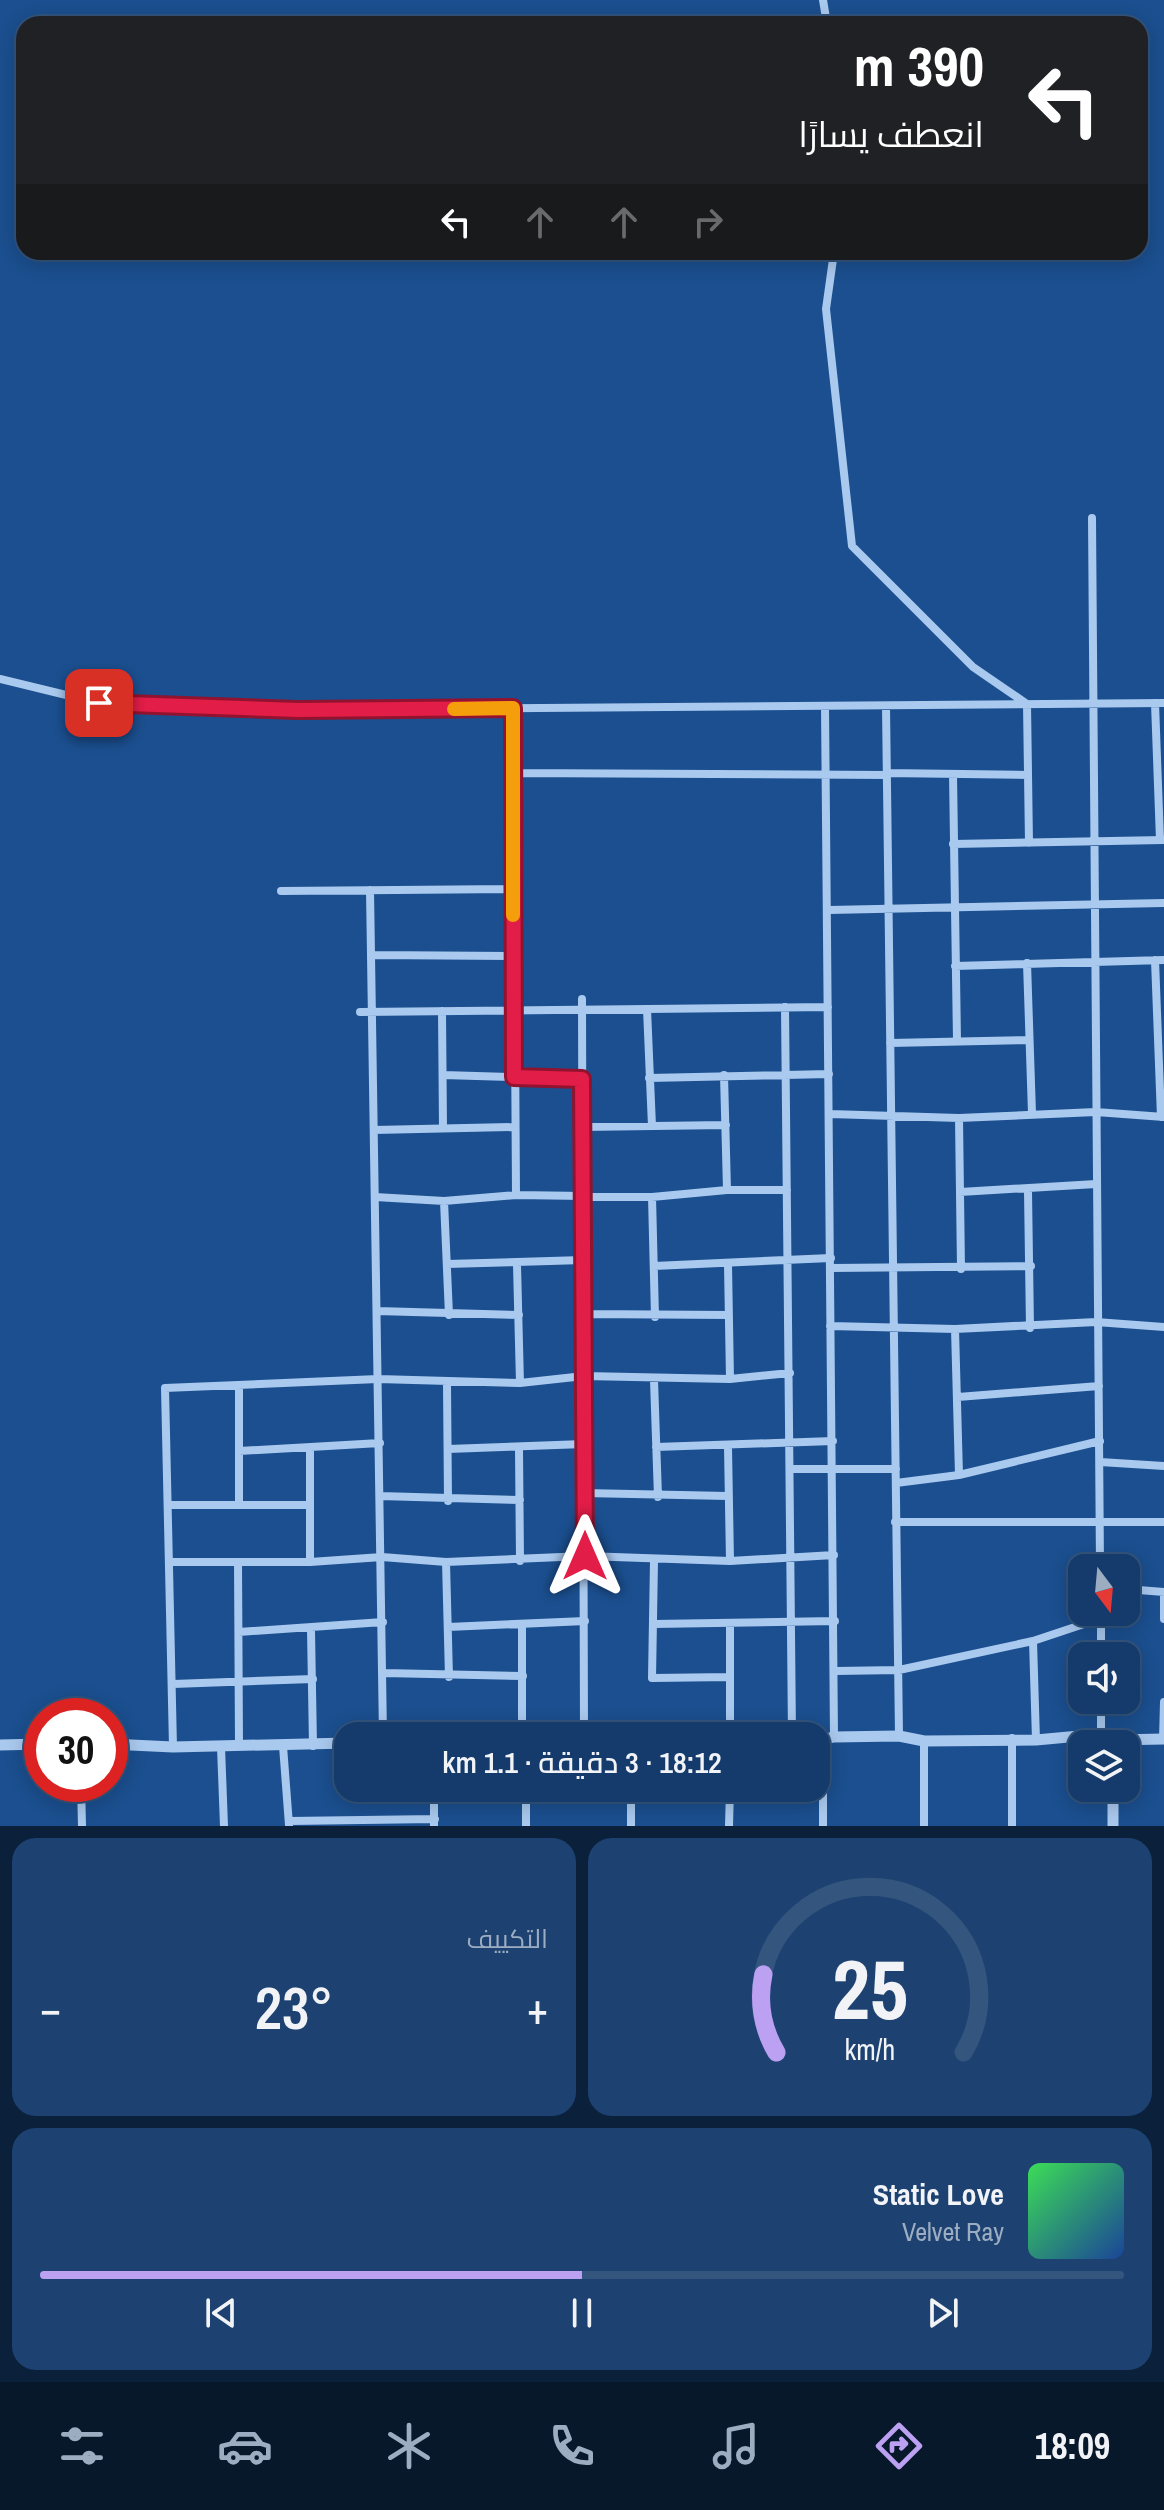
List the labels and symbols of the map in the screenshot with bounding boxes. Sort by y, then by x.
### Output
pin [65,669,133,737]
position arrow [543,1514,627,1598]
north arrow [1068,1554,1140,1626]
speed limit sign: 30 [24,1698,128,1802]

